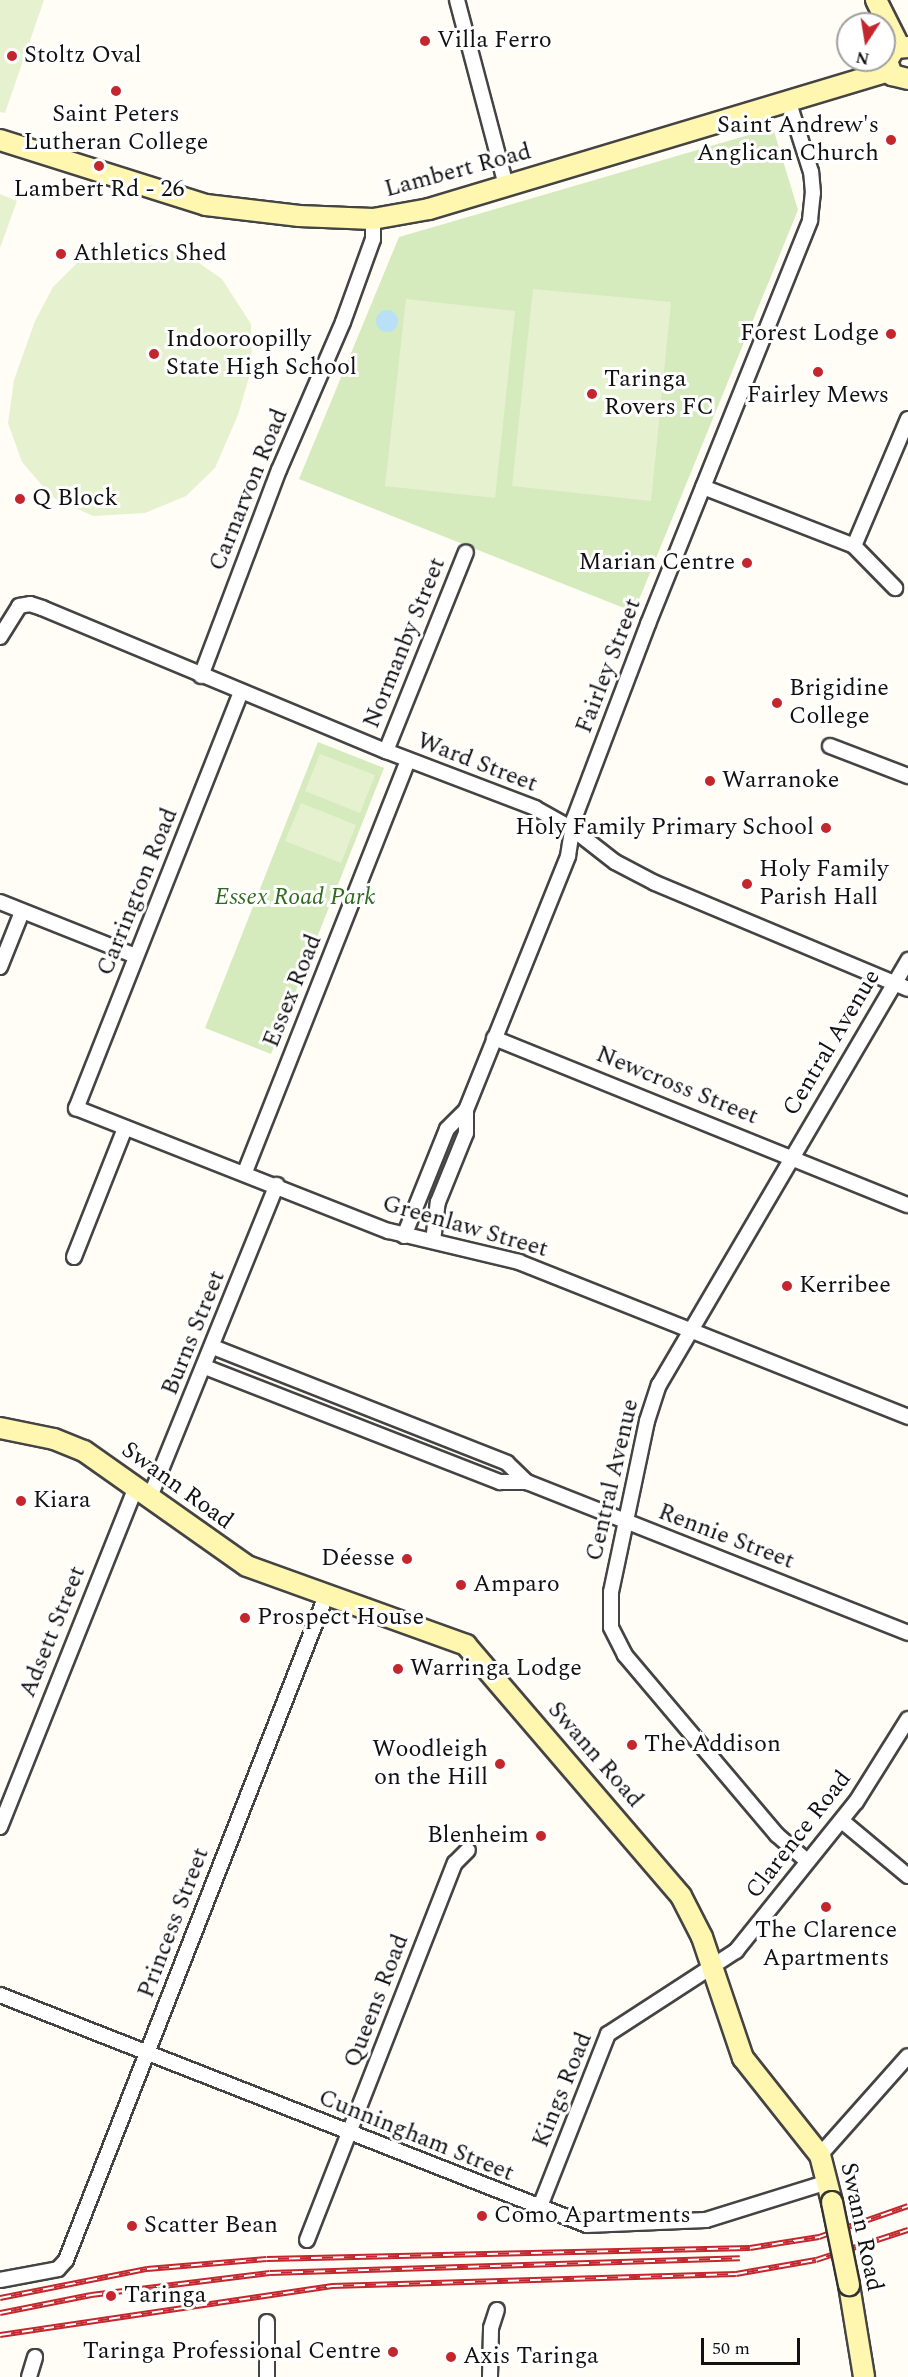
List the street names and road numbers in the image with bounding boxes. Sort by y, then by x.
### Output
street label: Lambert Road [382,138,534,204]
street label: Carnarvon Road [203,405,295,575]
street label: Normanby Street [358,553,452,733]
street label: Fairley Street [570,594,648,738]
street label: Ward Street [413,727,541,799]
street label: Carrington Road [91,804,185,980]
street label: Essex Road [257,930,329,1052]
street label: Central Avenue [777,965,887,1121]
street label: Newcross Street [592,1040,762,1132]
street label: Greenlaw Street [379,1190,551,1264]
street label: Burns Street [156,1266,232,1400]
street label: Central Avenue [580,1396,646,1564]
street label: Swann Road [116,1436,238,1536]
street label: Rennie Street [654,1498,798,1576]
street label: Adsett Street [14,1562,92,1702]
street label: Swann Road [541,1696,649,1814]
street label: Clarence Road [740,1765,858,1905]
street label: Princess Street [132,1844,216,2002]
street label: Queens Road [338,1930,416,2072]
street label: Kings Road [527,2028,599,2152]
street label: Cunningham Street [314,2084,518,2188]
street label: Swann Road [833,2160,889,2294]

